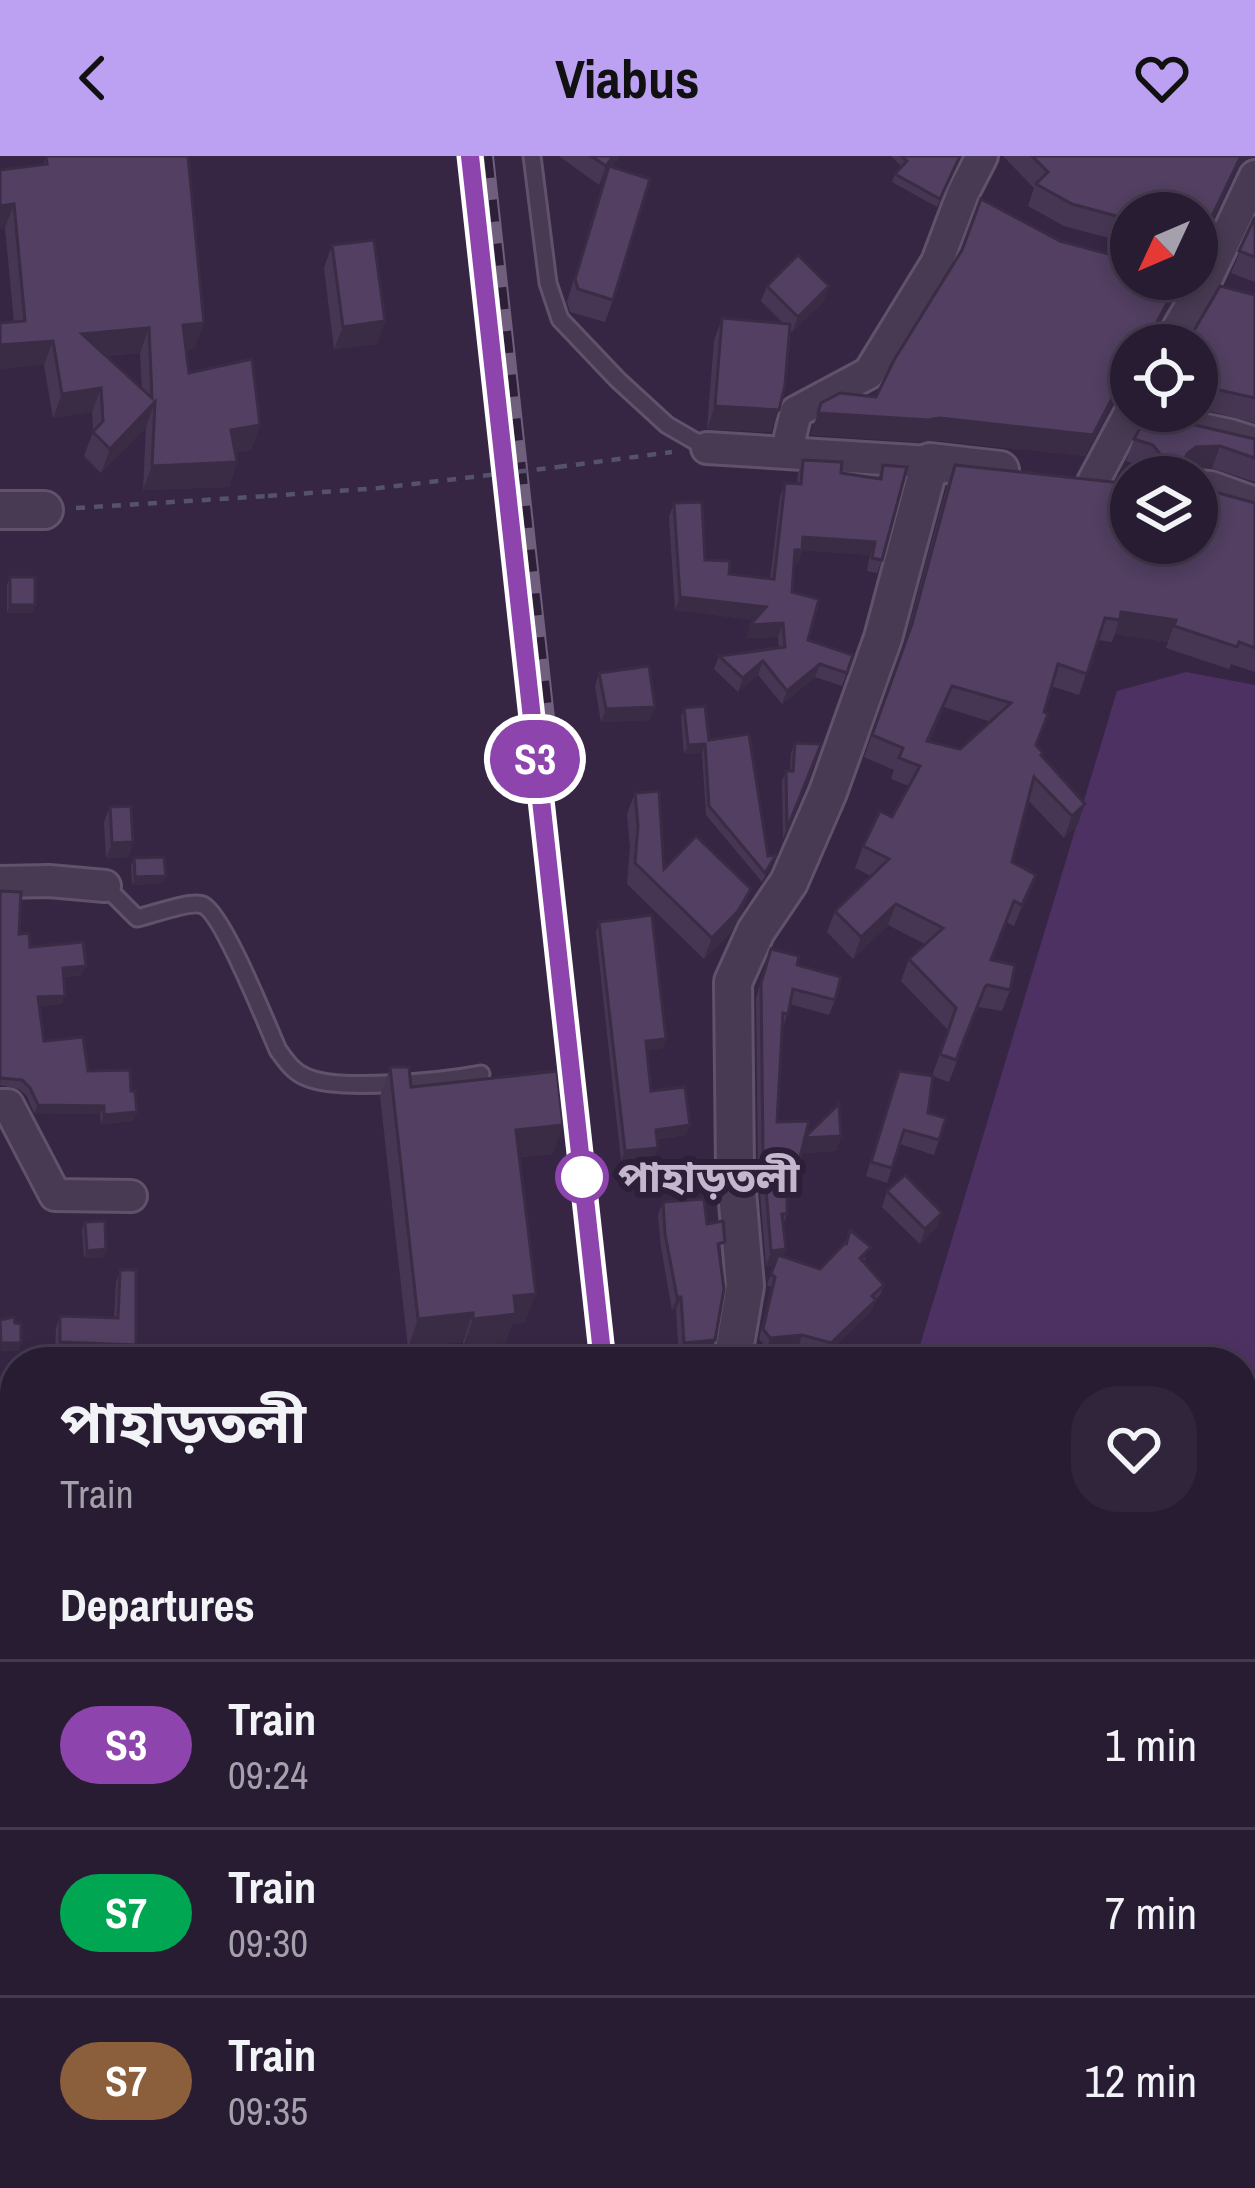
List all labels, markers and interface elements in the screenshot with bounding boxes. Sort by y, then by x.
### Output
text: Viabus [555,42,700,115]
icon: back [60,45,126,111]
icon: heart [1129,45,1195,111]
north arrow [1110,192,1218,300]
map controls [1110,192,1218,564]
button: locate [1110,324,1218,432]
button: layers [1110,456,1218,564]
line badge: S3 [481,720,589,798]
text: S3 [514,731,556,787]
place label: পাহাড়তলী [618,1149,801,1205]
marker: পাহাড়তলী [557,1152,607,1202]
text: পাহাড়তলী [60,1384,306,1461]
button: heart [1071,1386,1197,1512]
text: Train [60,1468,133,1520]
text: Departures [60,1574,255,1635]
text: Train [228,1688,316,1749]
text: 1 min [1105,1714,1197,1775]
text: S3 [105,1717,147,1773]
text: 09:24 [228,1749,308,1801]
text: Train [228,1856,316,1917]
text: 7 min [1105,1882,1197,1943]
text: S7 [105,1885,147,1941]
text: 09:30 [228,1917,308,1969]
text: Train [228,2024,316,2085]
text: 12 min [1084,2050,1197,2111]
text: S7 [105,2053,147,2109]
text: 09:35 [228,2085,308,2137]

